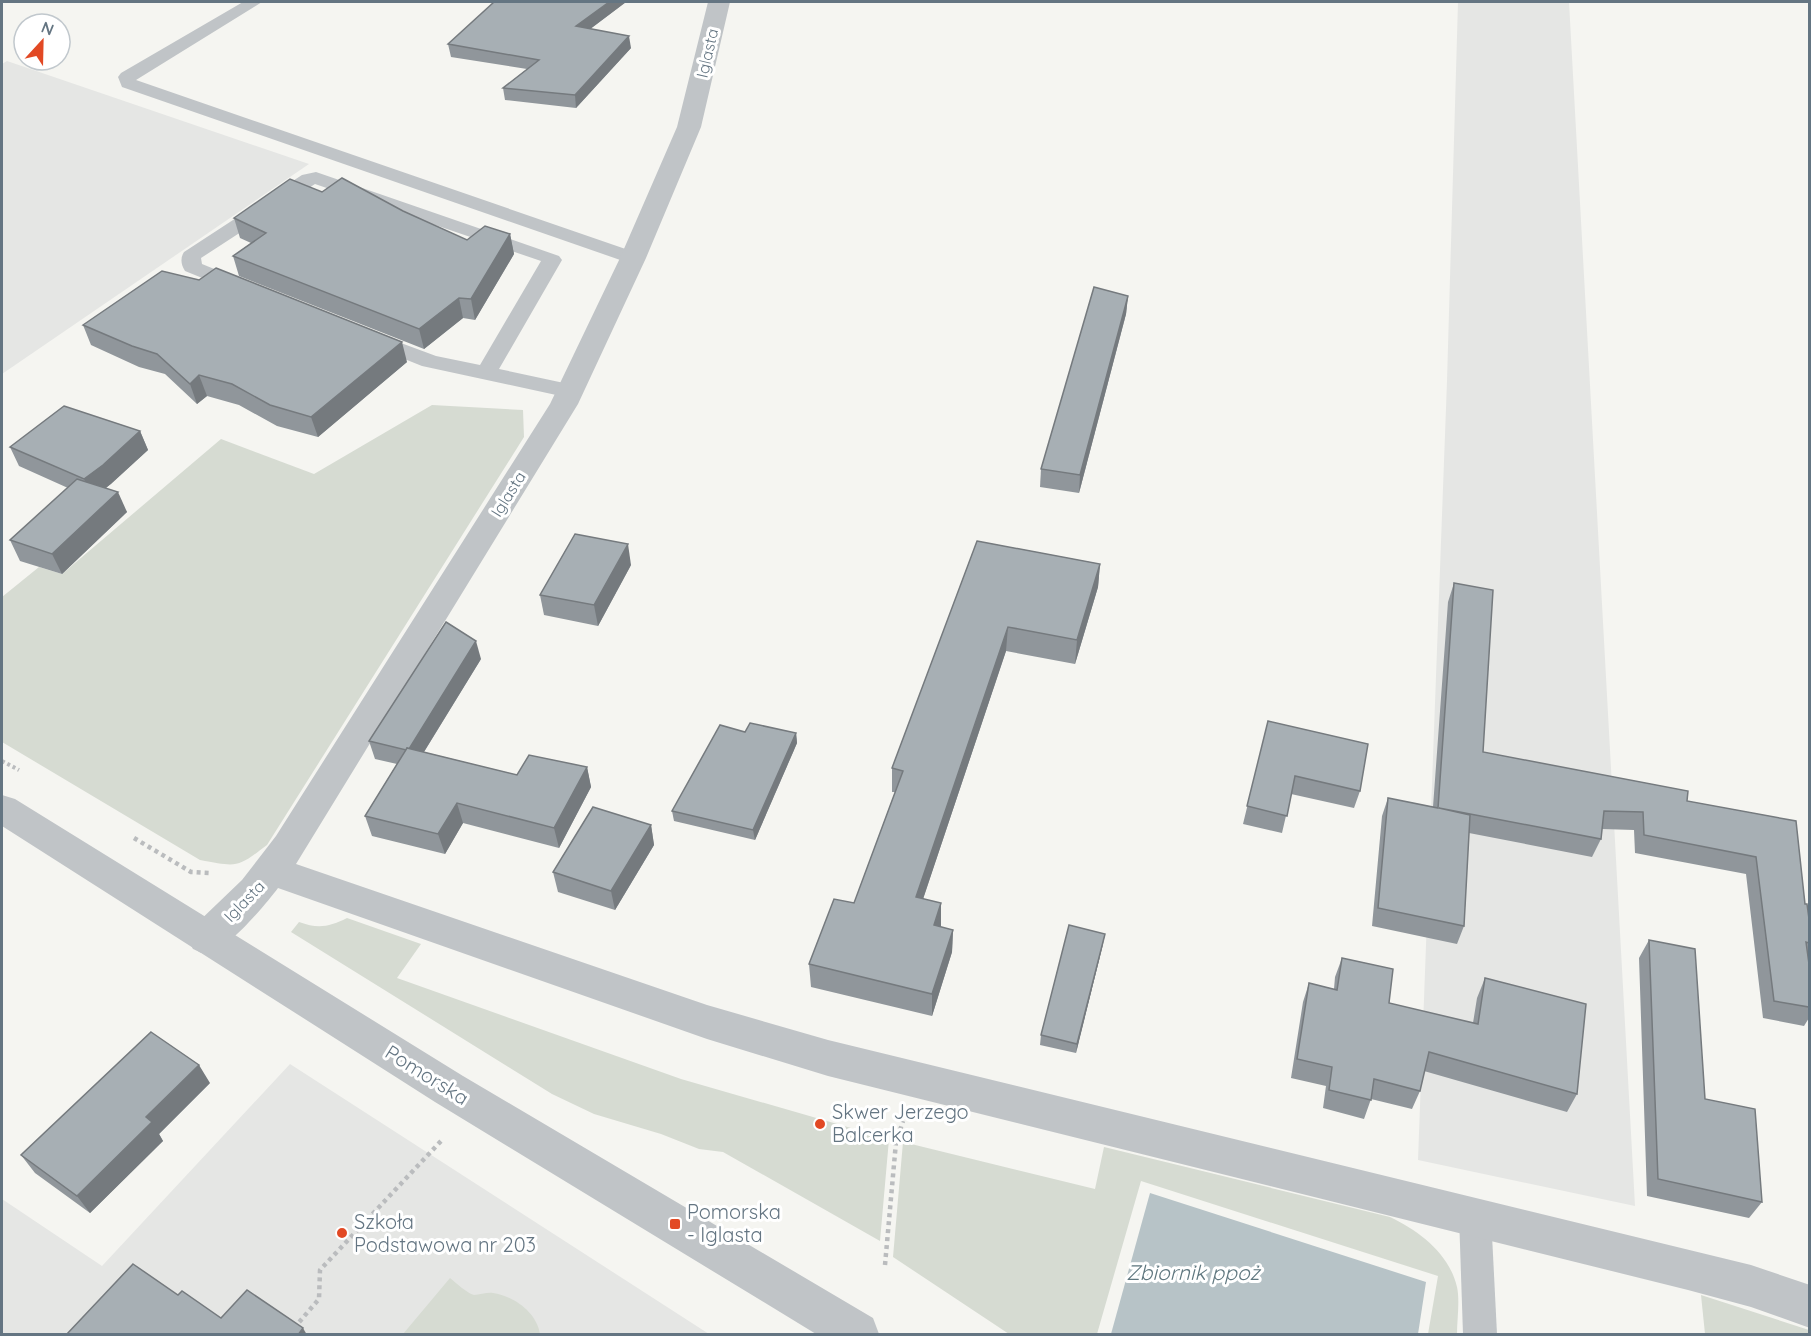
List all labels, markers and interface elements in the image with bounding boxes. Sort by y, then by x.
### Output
north arrow [12,12,72,72]
text: N [38,17,57,40]
street label: Iglasta [692,26,722,80]
street label: Iglasta [486,468,530,520]
street label: Iglasta [219,876,269,926]
street label: Pomorska [381,1039,474,1110]
place label: Skwer Jerzego Balcerka [832,1099,969,1147]
marker: Skwer Jerzego Balcerka [813,1117,827,1131]
place label: Pomorska - Iglasta [687,1199,781,1247]
place label: Szkoła Podstawowa nr 203 [354,1209,536,1257]
marker: Pomorska - Iglasta [668,1217,682,1231]
marker: Szkoła Podstawowa nr 203 [335,1226,349,1240]
water label: Zbiornik ppoż [1126,1259,1262,1285]

